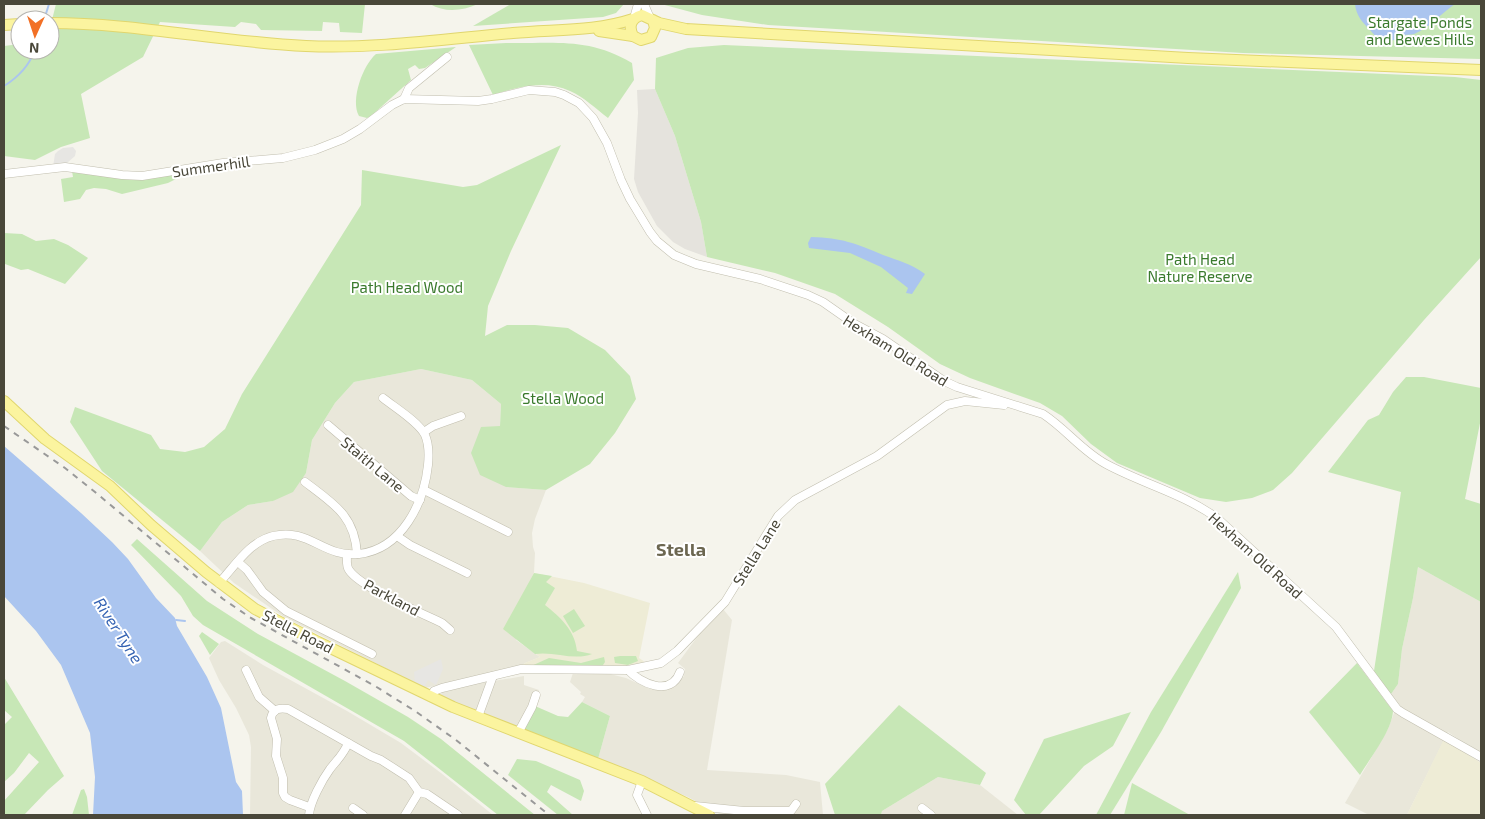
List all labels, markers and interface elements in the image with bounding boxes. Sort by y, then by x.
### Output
north arrow [10,10,60,60]
park label: Stargate Ponds and Bewes Hills [1366,13,1474,48]
text: N [29,40,40,57]
street label: Summerhill [171,152,252,180]
park label: Path Head Nature Reserve [1147,250,1253,285]
park label: Path Head Wood [351,278,463,296]
street label: Hexham Old Road [840,310,952,390]
park label: Stella Wood [522,389,604,407]
street label: Staith Lane [338,433,408,495]
street label: Hexham Old Road [1205,508,1307,602]
street label: Stella Lane [728,515,784,589]
district label: Stella [656,538,706,560]
street label: Parkland [361,575,423,619]
water label: River Tyne [90,593,148,667]
street label: Stella Road [260,605,336,657]

